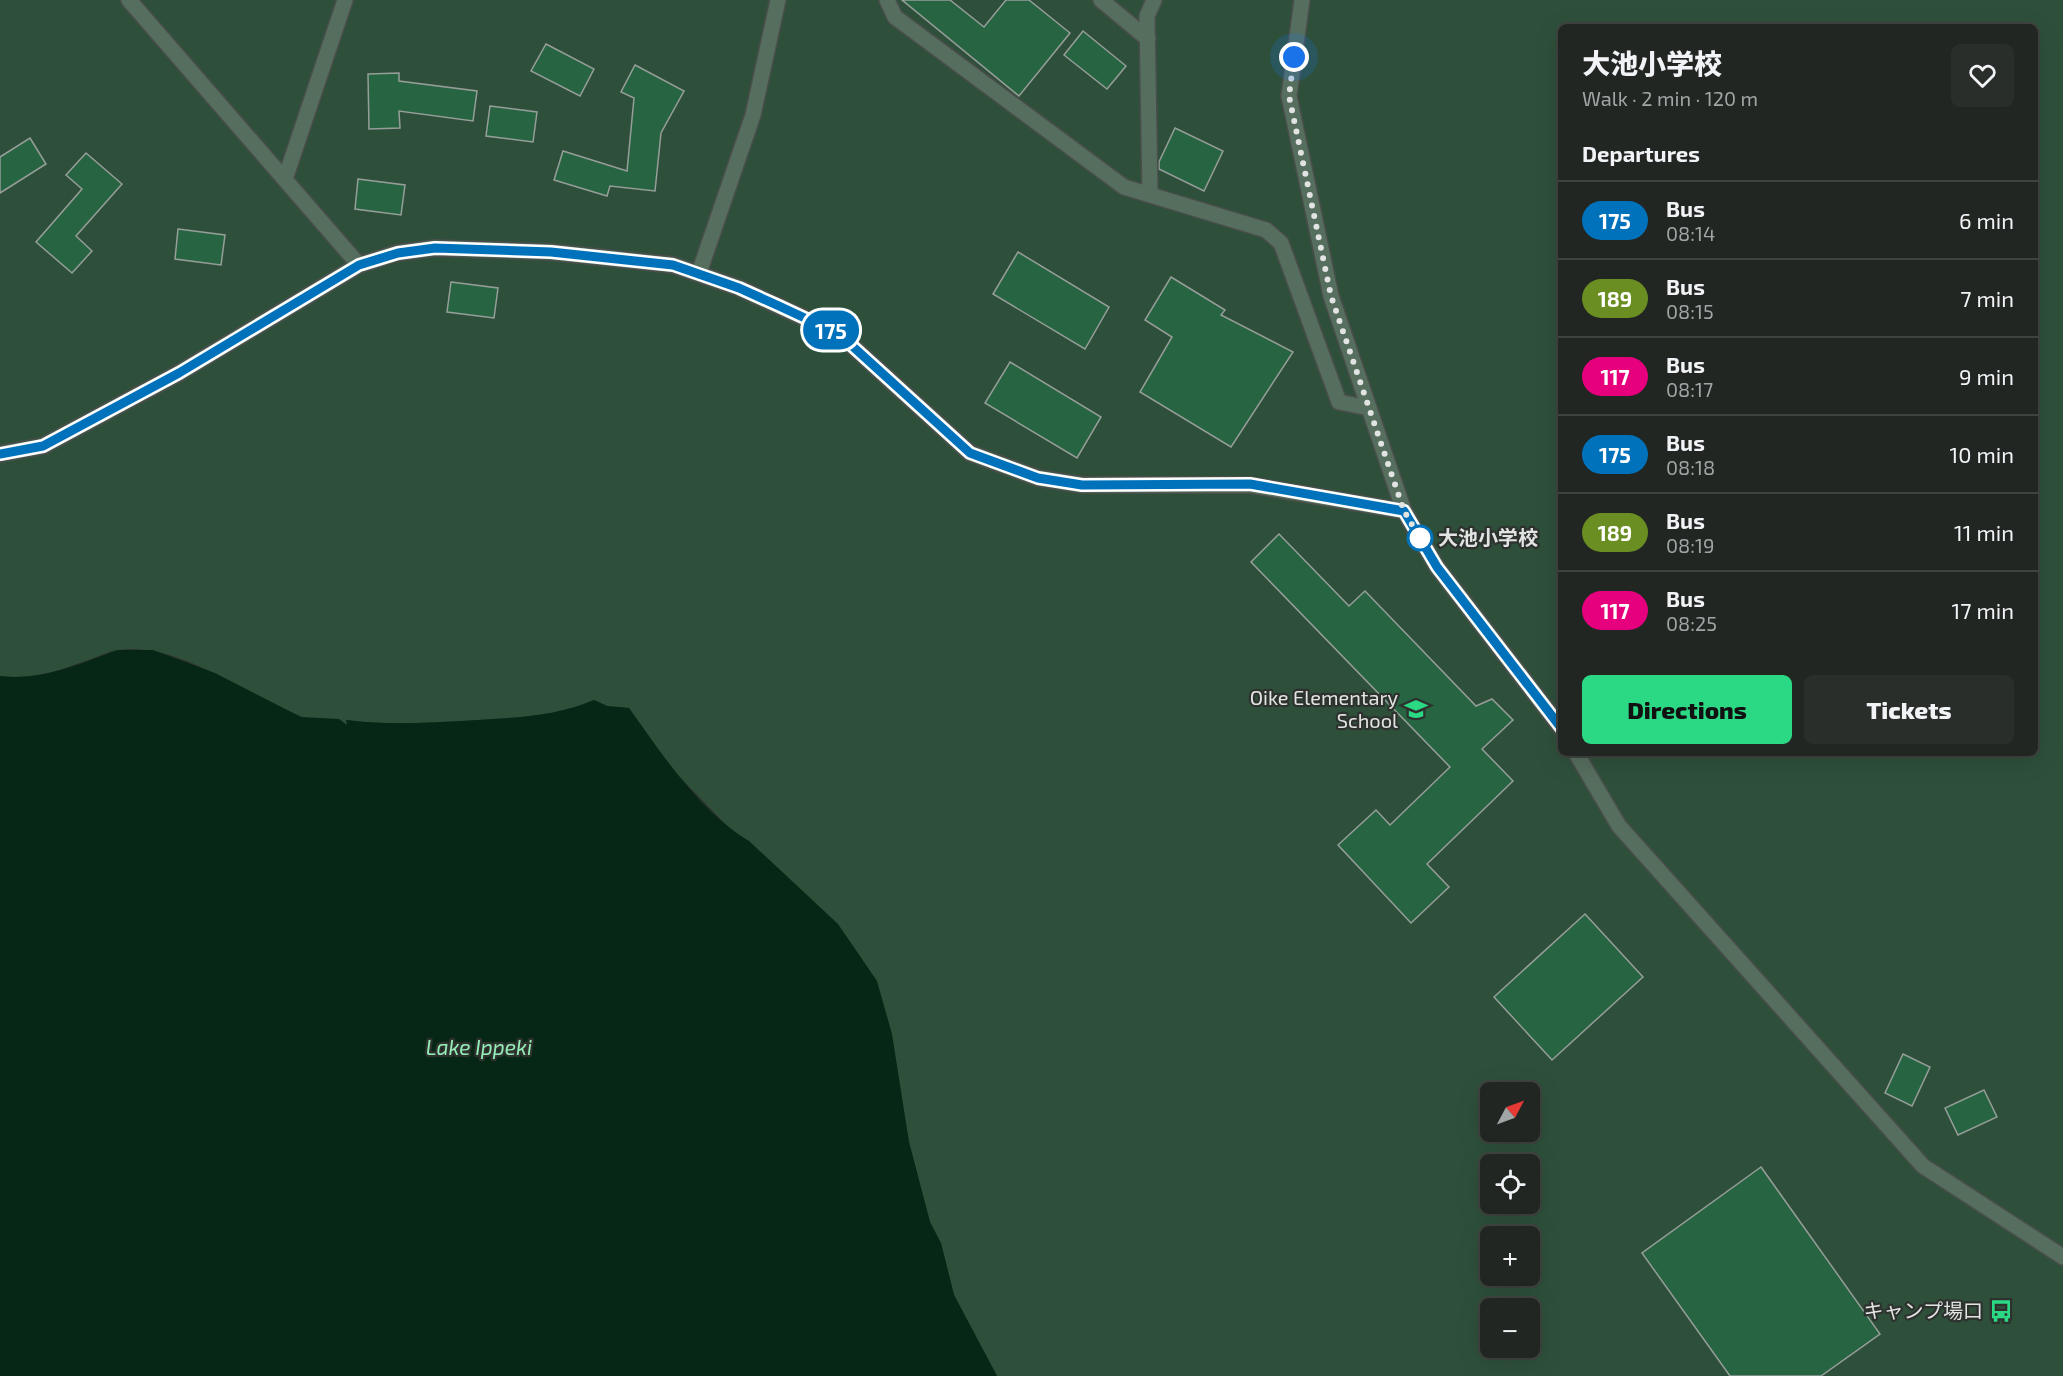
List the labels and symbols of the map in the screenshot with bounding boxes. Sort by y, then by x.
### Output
your location [1279,42,1309,72]
line badge: 175 [796,310,866,350]
marker: 大池小学校 [1407,525,1433,551]
place label: 大池小学校 [1438,525,1538,549]
place label: Oike Elementary School [1250,685,1398,732]
school or university icon: Oike Elementary School [1403,696,1429,722]
water label: Lake Ippeki [426,1034,532,1059]
north arrow [1480,1082,1540,1142]
place label: キャンプ場口 [1864,1298,1983,1322]
bus stop icon: キャンプ場口 [1988,1298,2014,1324]

